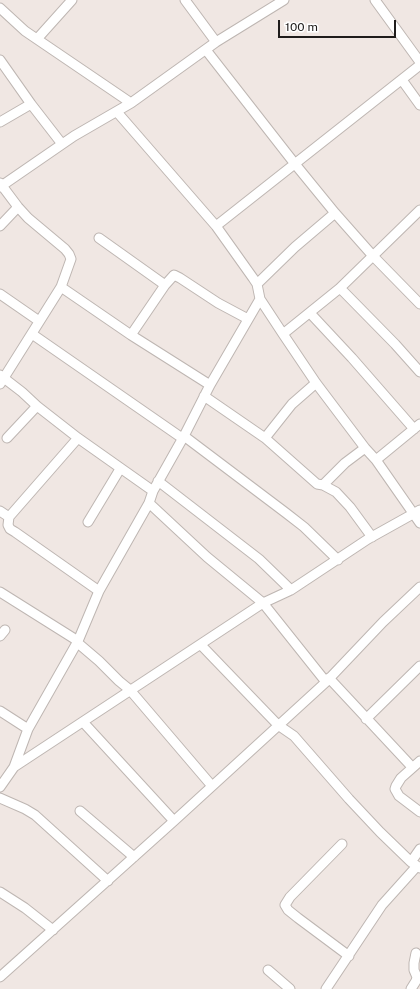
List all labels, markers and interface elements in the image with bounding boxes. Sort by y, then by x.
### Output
scale bar [280,12,398,38]
text: 100 m [285,20,318,34]

